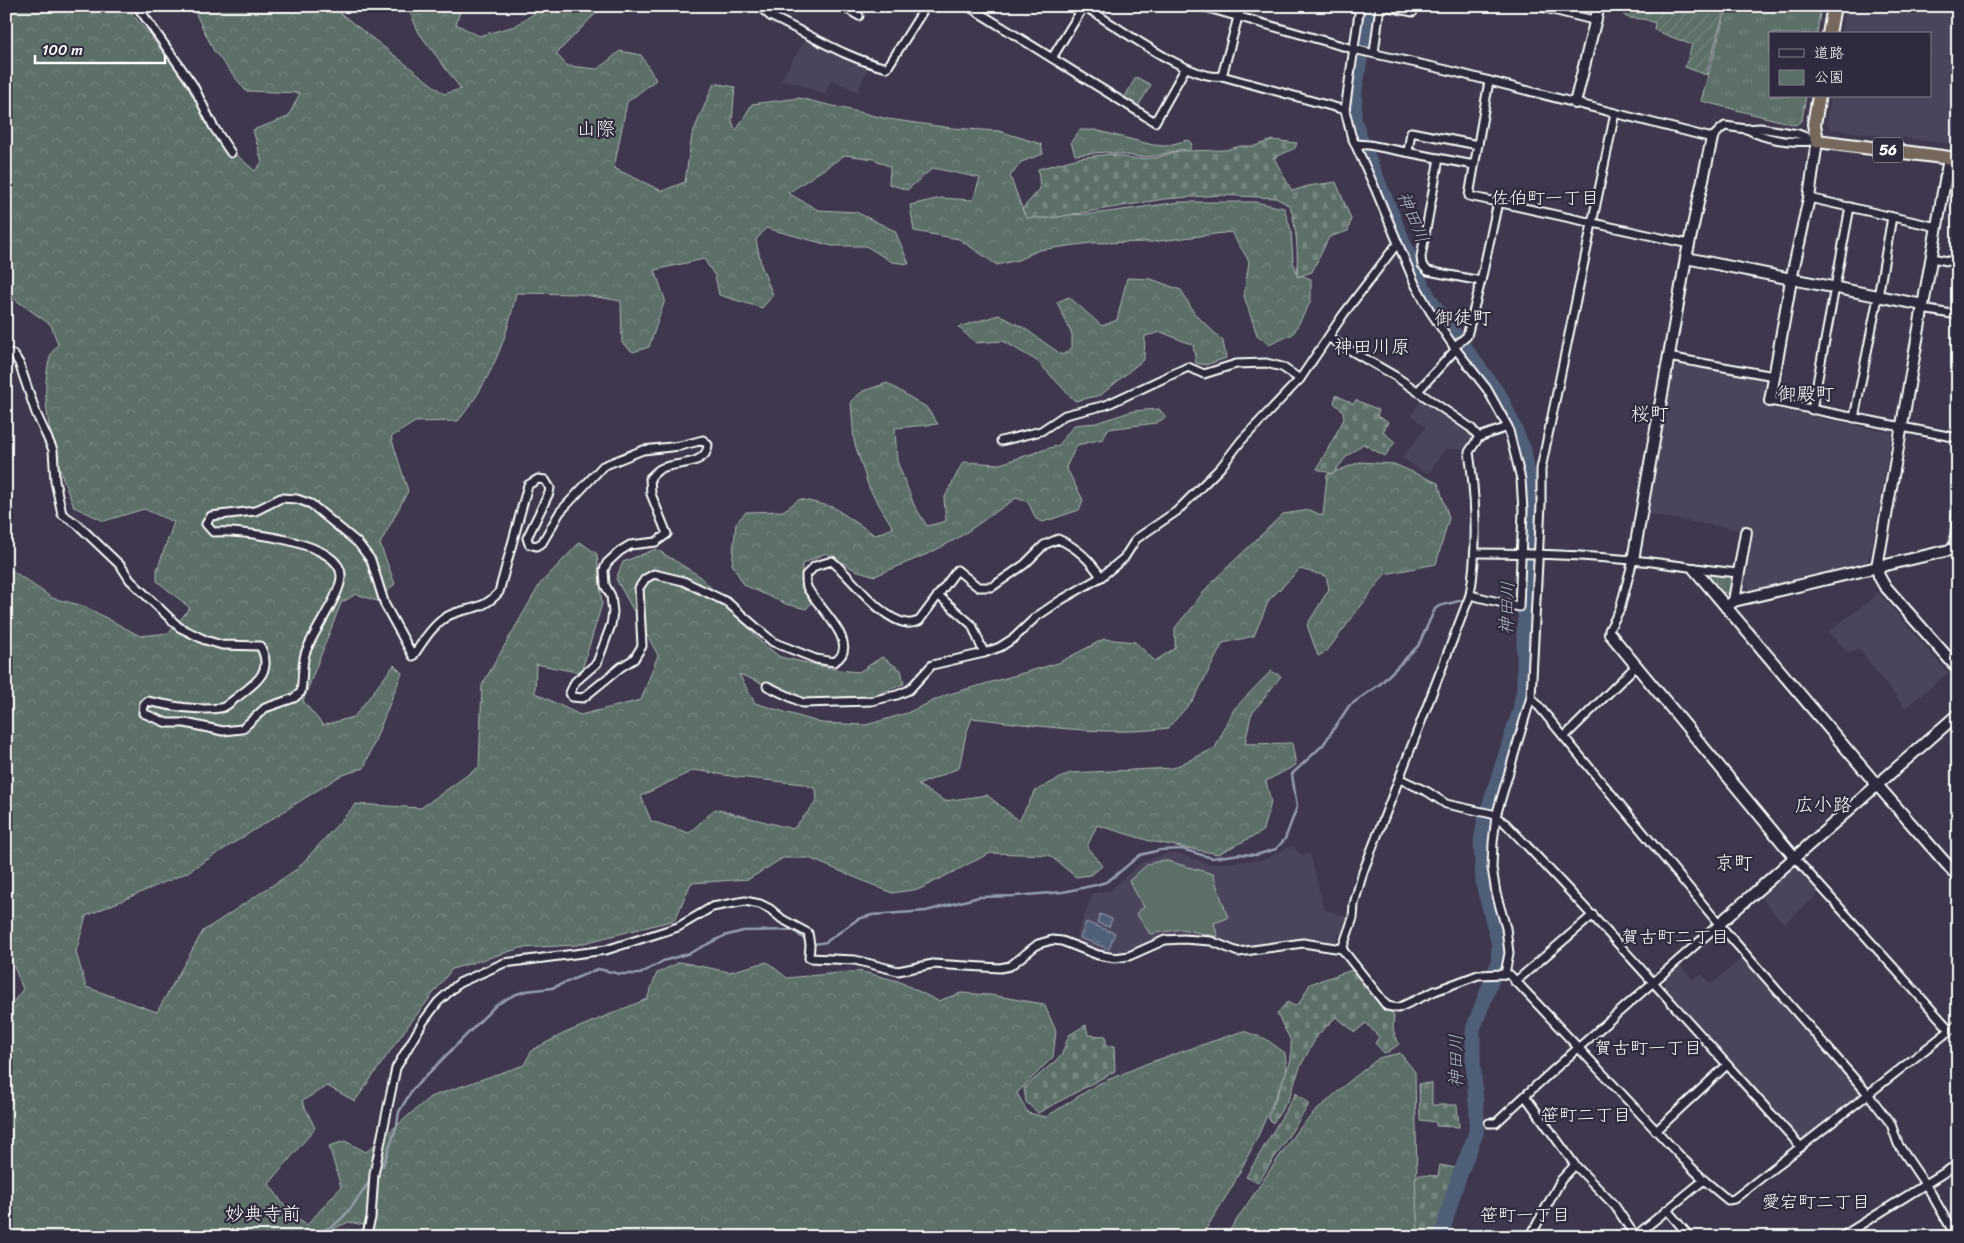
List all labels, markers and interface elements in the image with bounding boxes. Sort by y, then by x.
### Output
scale bar [35,32,165,64]
legend [1769,32,1932,98]
text: 100 m [42,37,83,63]
text: 道路 [1814,40,1844,66]
text: 公園 [1814,64,1844,90]
district label: 山際 [577,112,615,145]
road number: 56 [1873,138,1903,162]
district label: 佐伯町一丁目 [1491,182,1599,214]
water label: 神田川 [1388,186,1438,248]
district label: 御徒町 [1434,301,1492,334]
district label: 神田川原 [1334,330,1410,363]
district label: 御殿町 [1777,377,1835,410]
district label: 桜町 [1631,397,1669,430]
water label: 神田川 [1490,580,1524,636]
district label: 広小路 [1794,788,1852,821]
district label: 京町 [1715,846,1753,879]
district label: 賀古町二丁目 [1621,921,1729,953]
district label: 賀古町一丁目 [1594,1032,1702,1064]
water label: 神田川 [1440,1034,1472,1088]
district label: 笹町二丁目 [1541,1099,1631,1131]
district label: 愛宕町二丁目 [1762,1186,1870,1218]
district label: 妙典寺前 [225,1197,301,1230]
district label: 笹町一丁目 [1480,1199,1570,1231]

